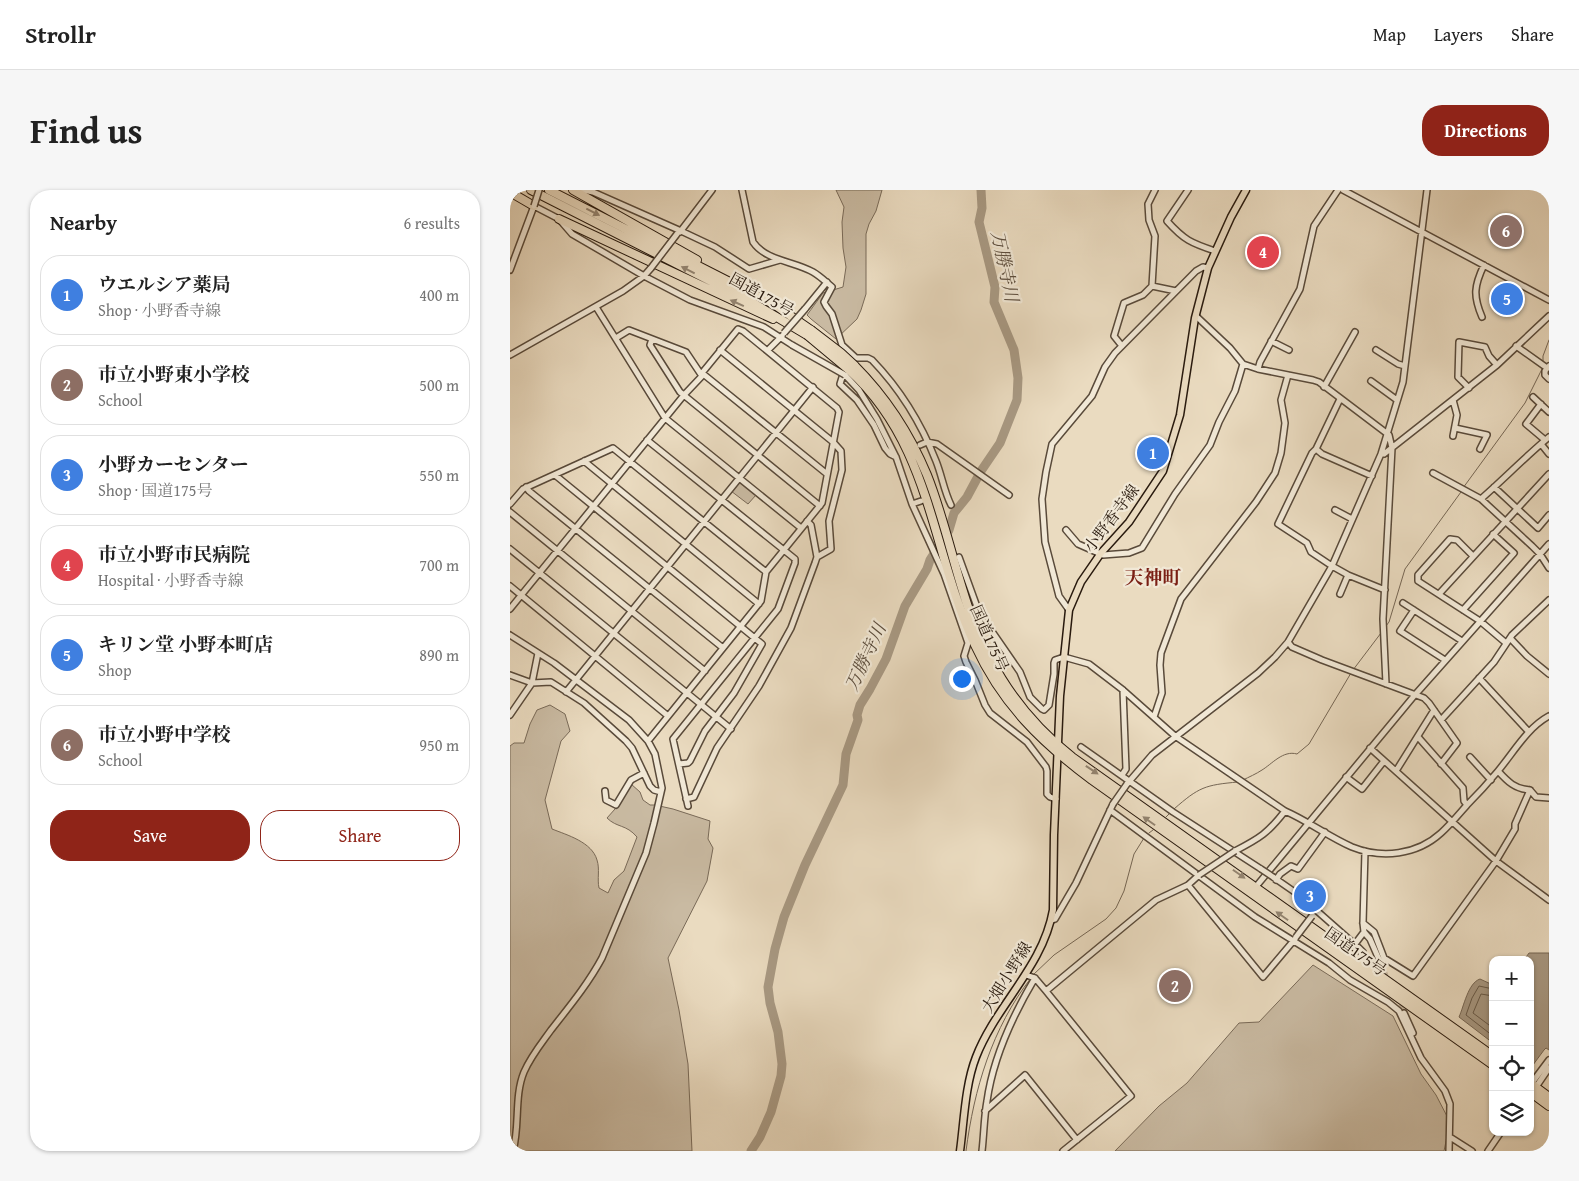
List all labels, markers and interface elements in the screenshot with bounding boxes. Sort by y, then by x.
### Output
text: Strollr [25,17,96,52]
text: Map [1373,21,1406,48]
text: Layers [1434,21,1483,48]
text: Share [1511,21,1554,48]
text: Find us [30,105,143,156]
button: Directions [1422,105,1549,156]
text: Nearby [50,207,117,238]
one-way arrow [585,208,600,216]
text: 6 results [403,211,460,235]
pin: 6 [1490,212,1522,250]
water label: 万勝寺川 [984,228,1026,306]
pin: 4 [1247,233,1279,271]
one-way arrow [681,265,695,273]
street label: 国道175号 [725,266,799,322]
text: ウエルシア薬局 [98,270,231,298]
pin: 5 [1491,280,1523,318]
text: 1 [63,283,71,307]
text: 400 m [419,283,459,307]
text: Shop · 小野香寺線 [98,298,221,322]
one-way arrow [730,299,744,307]
text: 市立小野東小学校 [98,360,250,388]
text: 2 [63,373,71,397]
text: 500 m [419,373,459,397]
text: School [98,388,142,412]
pin: 1 [1137,434,1169,472]
text: 小野カーセンター [98,450,249,478]
text: 3 [63,463,71,487]
text: 550 m [419,463,459,487]
text: Shop · 国道175号 [98,478,212,502]
street label: 小野香寺線 [1077,479,1145,557]
text: 市立小野市民病院 [98,540,250,568]
text: 4 [63,553,71,577]
text: 700 m [419,553,459,577]
district label: 天神町 [1124,563,1182,591]
text: Hospital · 小野香寺線 [98,568,244,592]
street label: 国道175号 [965,601,1015,675]
water label: 万勝寺川 [838,617,893,695]
text: キリン堂 小野本町店 [98,630,273,658]
text: 5 [63,643,71,667]
text: 890 m [419,643,459,667]
text: Shop [98,658,132,682]
your location [949,666,975,692]
text: 市立小野中学校 [98,720,231,748]
text: 6 [63,733,71,757]
text: 950 m [419,733,459,757]
text: School [98,748,142,772]
one-way arrow [1085,765,1099,775]
button: Save [50,810,250,861]
button: Share [260,810,460,861]
one-way arrow [1142,816,1156,826]
one-way arrow [1232,869,1245,879]
pin: 3 [1294,877,1326,915]
one-way arrow [1275,911,1288,921]
street label: 国道175号 [1320,921,1392,981]
street label: 大畑小野線 [975,937,1037,1017]
map controls [1489,956,1534,1136]
button: + [1489,956,1534,1001]
pin: 2 [1159,967,1191,1005]
button: − [1489,1001,1534,1046]
button: locate [1489,1046,1534,1091]
button: layers [1489,1091,1534,1136]

